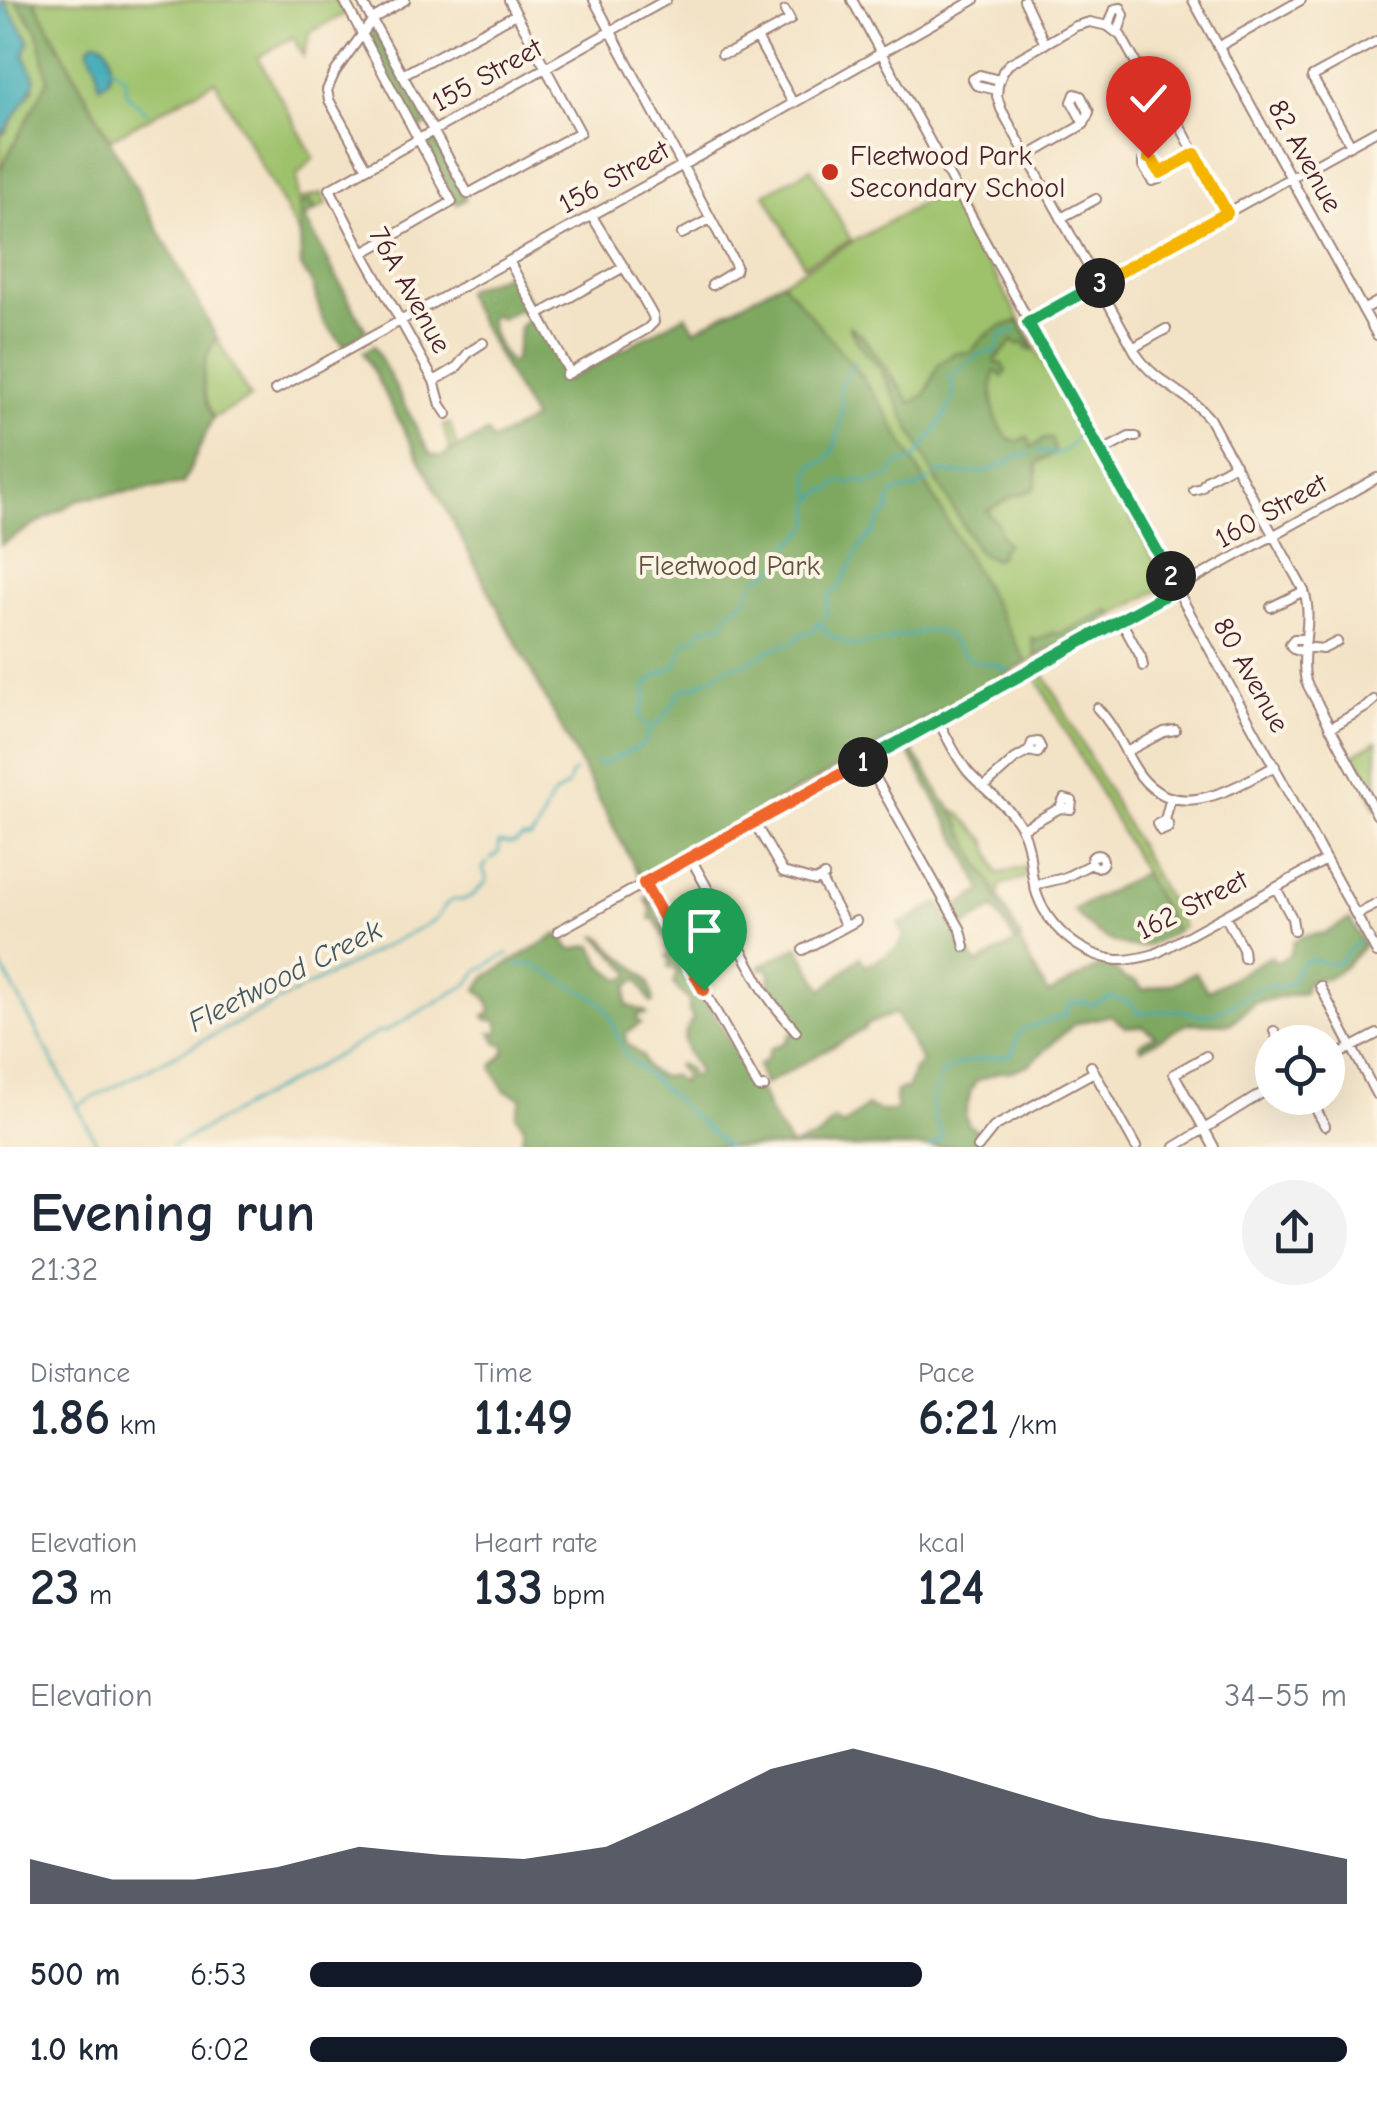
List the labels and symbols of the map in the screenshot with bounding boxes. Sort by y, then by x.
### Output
street label: 155 Street [426,31,548,118]
pin [1106,56,1191,159]
street label: 82 Avenue [1261,94,1349,218]
street label: 156 Street [553,133,675,220]
place label: Fleetwood Park Secondary School [850,140,1065,204]
marker: Fleetwood Park Secondary School [819,161,841,183]
street label: 76A Avenue [362,221,458,359]
pin: 3 [1075,258,1125,308]
street label: 160 Street [1210,467,1333,555]
park label: Fleetwood Park [638,550,820,582]
pin: 2 [1146,551,1196,601]
street label: 80 Avenue [1206,612,1296,738]
pin: 1 [838,737,888,787]
street label: 162 Street [1131,863,1254,947]
pin [662,888,747,991]
water label: Fleetwood Creek [182,912,388,1040]

